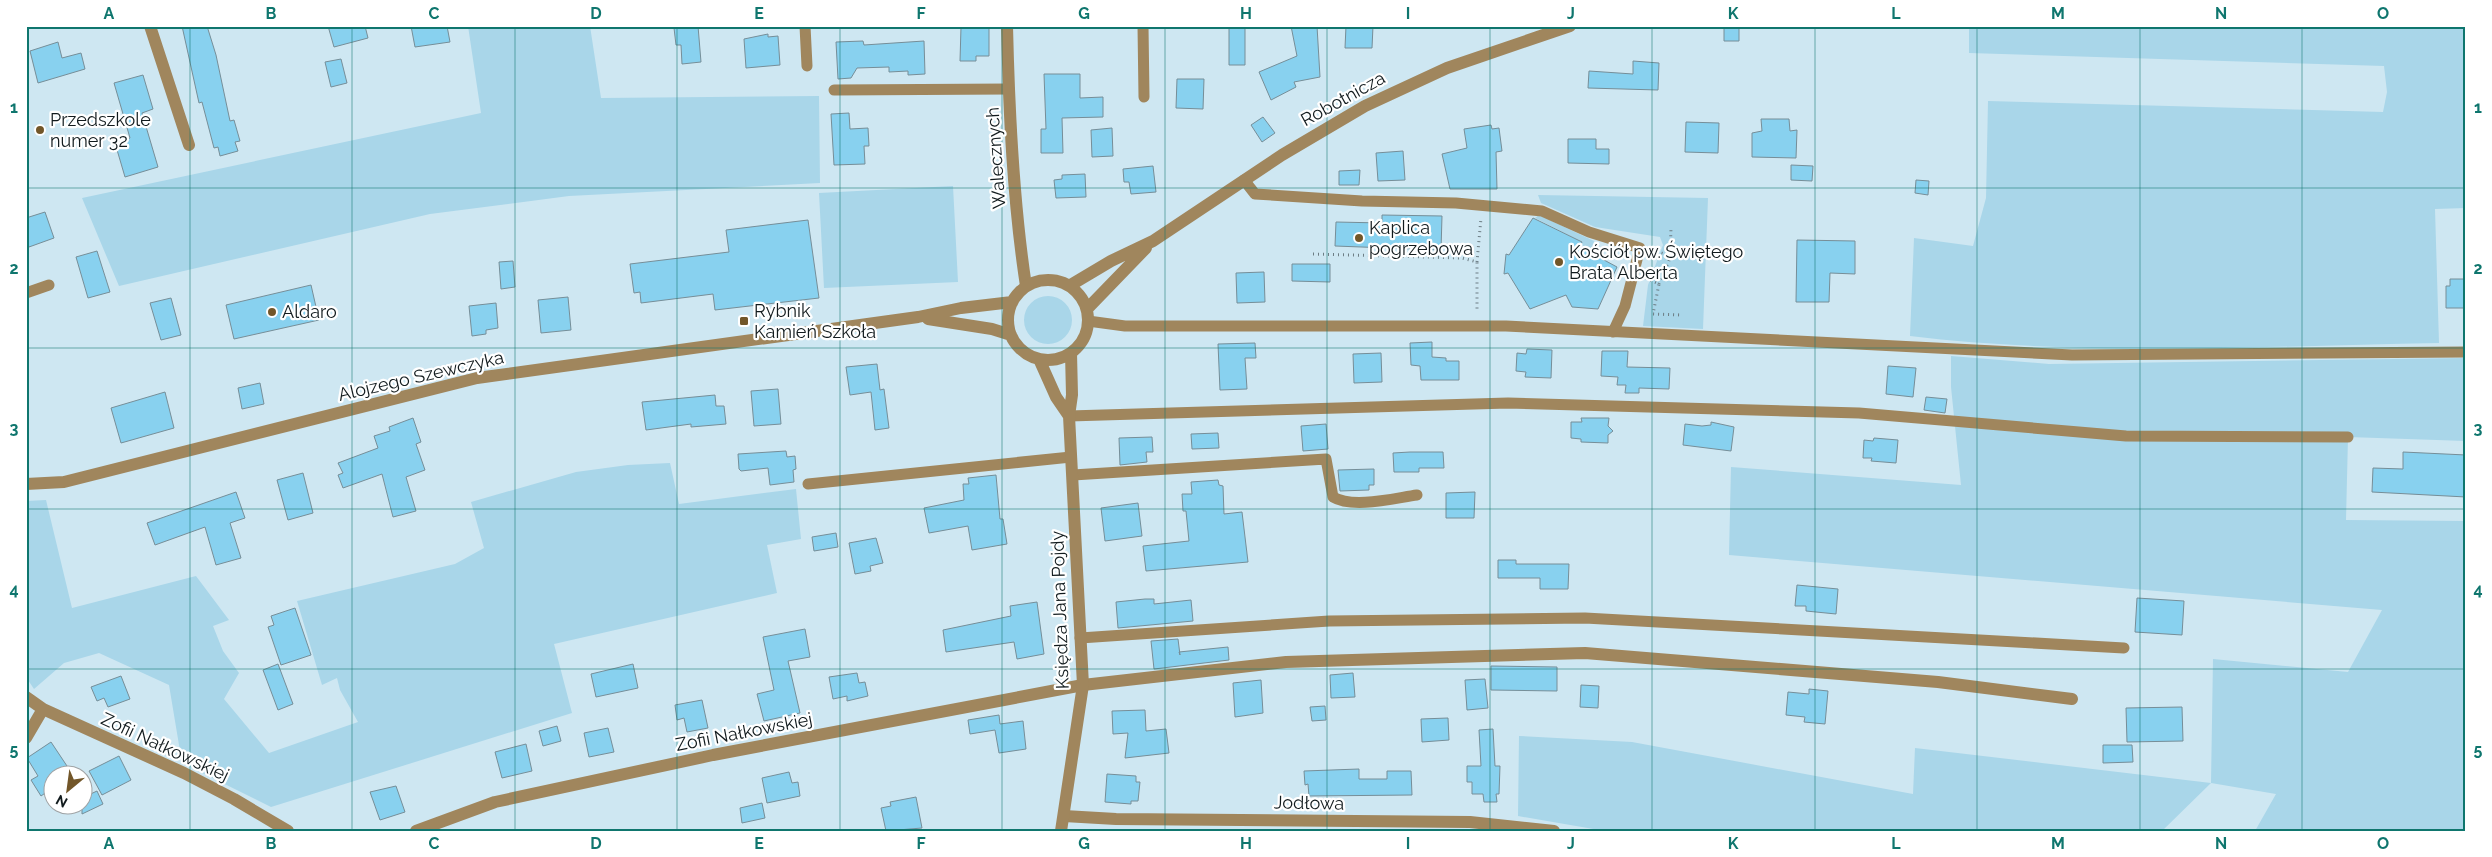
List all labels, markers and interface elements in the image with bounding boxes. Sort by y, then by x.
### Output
text: A [104,4,115,23]
text: B [266,4,277,23]
text: C [429,4,440,23]
text: D [590,4,602,23]
text: E [754,4,764,23]
text: F [916,4,926,23]
text: G [1078,4,1090,23]
text: H [1240,4,1252,23]
text: I [1406,4,1410,23]
text: J [1567,4,1575,23]
text: K [1728,4,1739,23]
text: L [1891,4,1901,23]
text: M [2051,4,2065,23]
text: N [2215,4,2227,23]
text: O [2377,4,2389,23]
street label: Robotnicza [1297,67,1388,130]
text: 1 [10,98,18,117]
text: 1 [2474,98,2482,117]
street label: Walecznych [981,106,1010,210]
place label: Przedszkole numer 32 [50,109,151,151]
marker: Przedszkole numer 32 [34,124,46,136]
place label: Kaplica pogrzebowa [1369,217,1473,259]
marker: Kaplica pogrzebowa [1353,232,1365,244]
place label: Kościół pw. Świętego Brata Alberta [1569,240,1744,283]
marker: Kościół pw. Świętego Brata Alberta [1553,256,1565,268]
text: 2 [9,259,19,278]
text: 2 [2473,259,2483,278]
place label: Rybnik Kamień Szkoła [754,300,876,342]
place label: Aldaro [282,301,337,322]
marker: Aldaro [266,306,278,318]
marker: Rybnik Kamień Szkoła [738,315,750,327]
street label: Alojzego Szewczyka [336,346,506,405]
text: 3 [10,419,19,438]
text: 3 [2474,419,2483,438]
street label: Księdza Jana Pojdy [1046,530,1073,690]
text: 4 [9,580,19,599]
text: 4 [2473,580,2483,599]
street label: Zofii Nałkowskiej [98,708,232,785]
street label: Zofii Nałkowskiej [674,708,814,755]
text: 5 [10,740,19,759]
text: 5 [2474,740,2483,759]
north arrow [42,764,92,814]
street label: Jodłowa [1274,791,1344,814]
text: N [53,792,70,811]
text: A [104,834,115,853]
text: B [266,834,277,853]
text: C [429,834,440,853]
text: D [590,834,602,853]
text: E [754,834,764,853]
text: F [916,834,926,853]
text: G [1078,834,1090,853]
text: H [1240,834,1252,853]
text: I [1406,834,1410,853]
text: J [1567,834,1575,853]
text: K [1728,834,1739,853]
text: L [1891,834,1901,853]
text: M [2051,834,2065,853]
text: N [2215,834,2227,853]
text: O [2377,834,2389,853]

